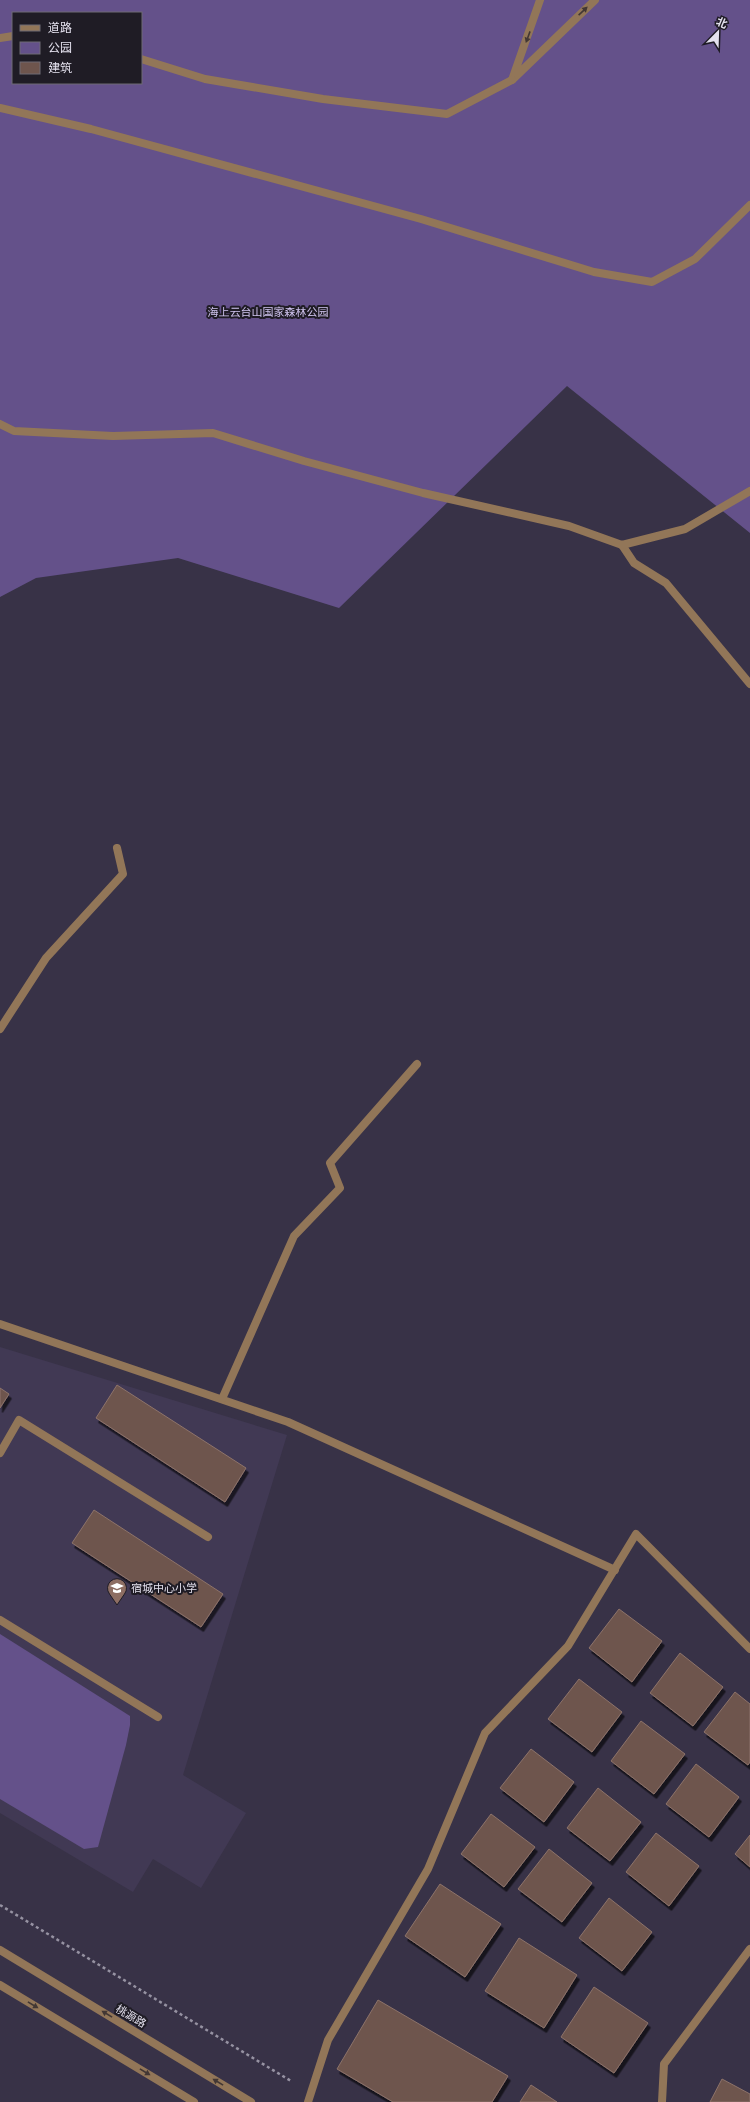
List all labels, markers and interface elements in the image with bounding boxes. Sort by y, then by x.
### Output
one-way arrow [579,7,588,16]
legend [12,12,142,84]
north arrow [698,12,738,52]
text: 北 [714,14,730,31]
text: 道路 [48,20,72,35]
one-way arrow [524,32,530,44]
text: 公园 [48,40,72,55]
text: 建筑 [48,60,72,75]
park label: 海上云台山国家森林公园 [208,305,329,319]
school or university icon: 宿城中心小学 [106,1577,128,1605]
place label: 宿城中心小学 [131,1581,197,1595]
one-way arrow [28,2001,38,2009]
street label: 桃源路 [113,2002,149,2030]
one-way arrow [101,2011,113,2018]
one-way arrow [139,2069,151,2076]
one-way arrow [212,2078,224,2085]

